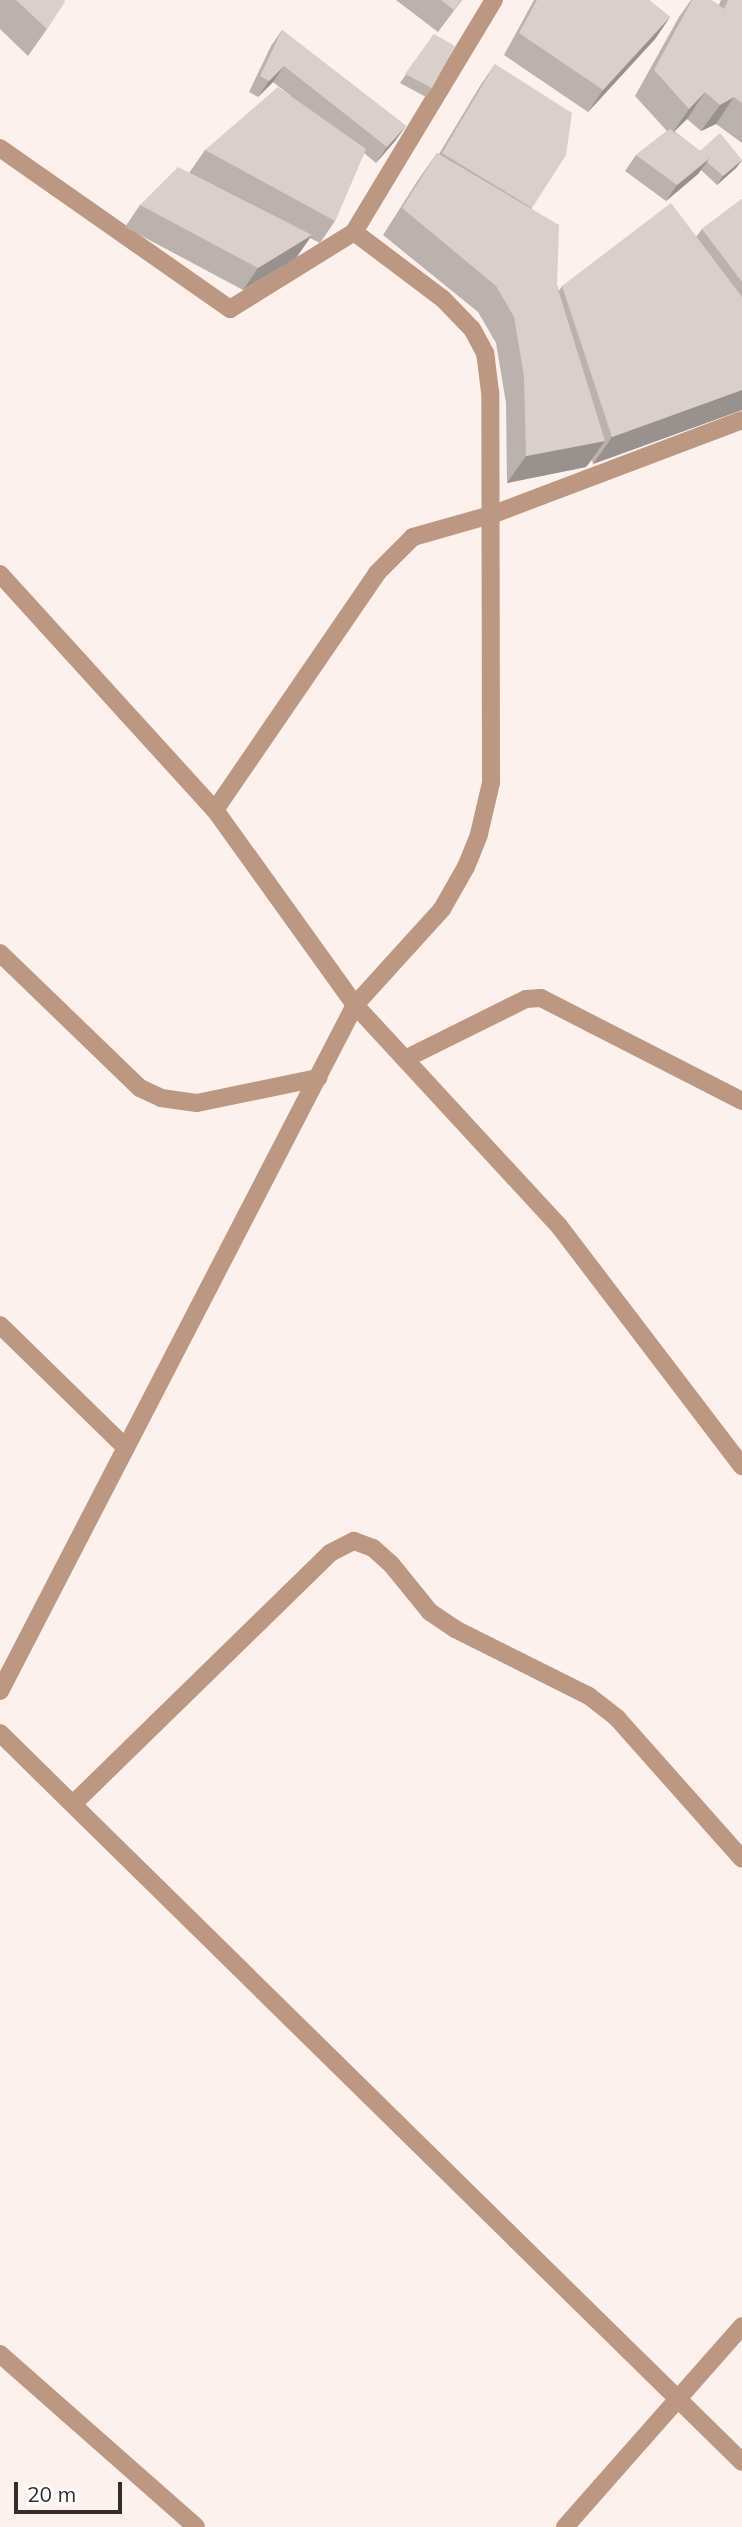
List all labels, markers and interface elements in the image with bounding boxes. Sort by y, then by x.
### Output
scale bar [18,2468,126,2512]
text: 20 m [27,2481,76,2507]

